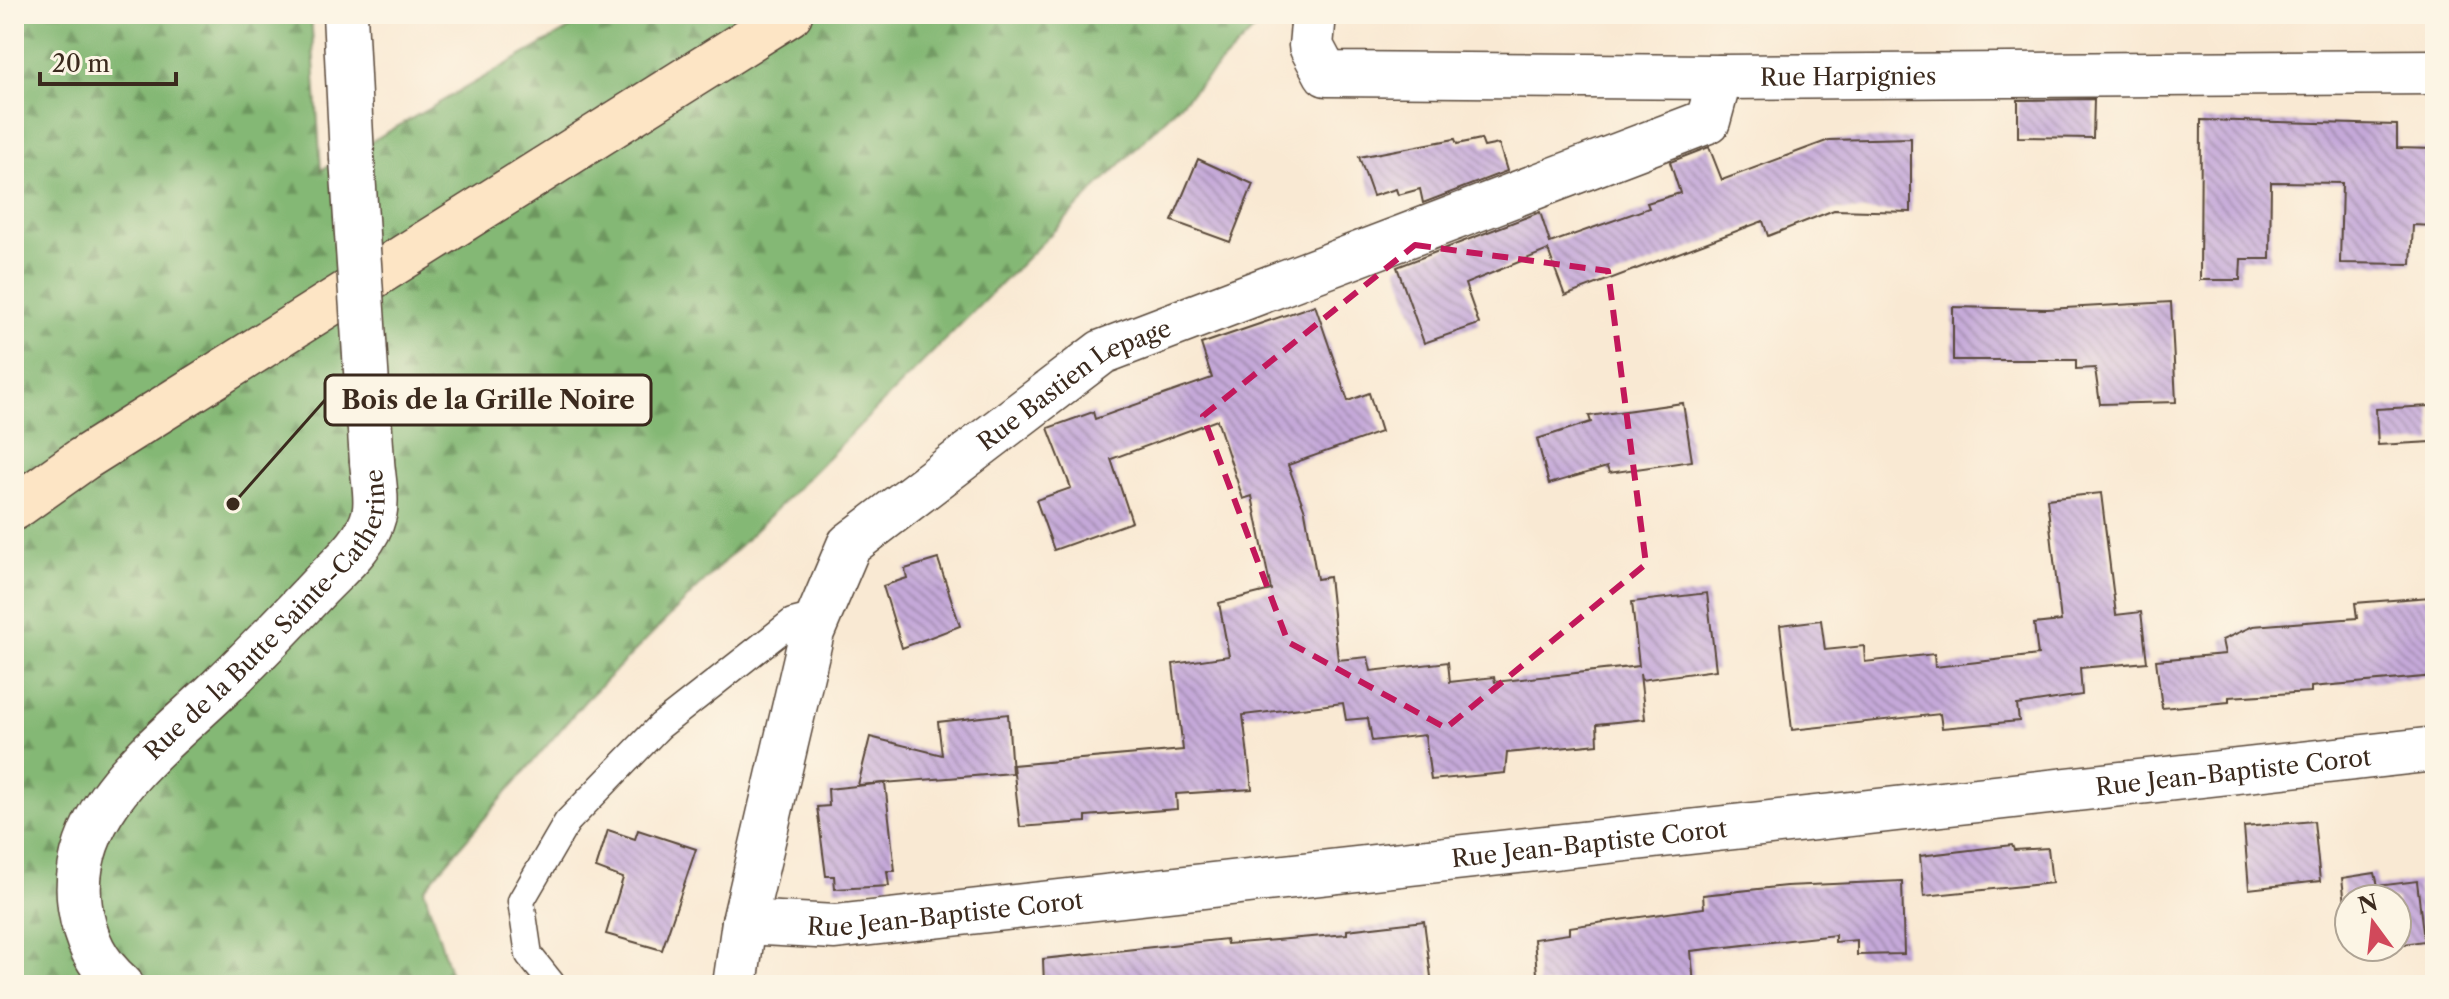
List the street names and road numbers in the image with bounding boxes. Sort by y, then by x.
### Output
street label: Rue Harpignies [1760,61,1936,91]
street label: Rue Bastien Lepage [972,313,1175,456]
street label: Rue de la Butte Sainte-Catherine [138,468,390,765]
street label: Rue Jean-Baptiste Corot [2094,742,2373,801]
street label: Rue Jean-Baptiste Corot [1450,813,1729,873]
street label: Rue Jean-Baptiste Corot [806,885,1085,942]

